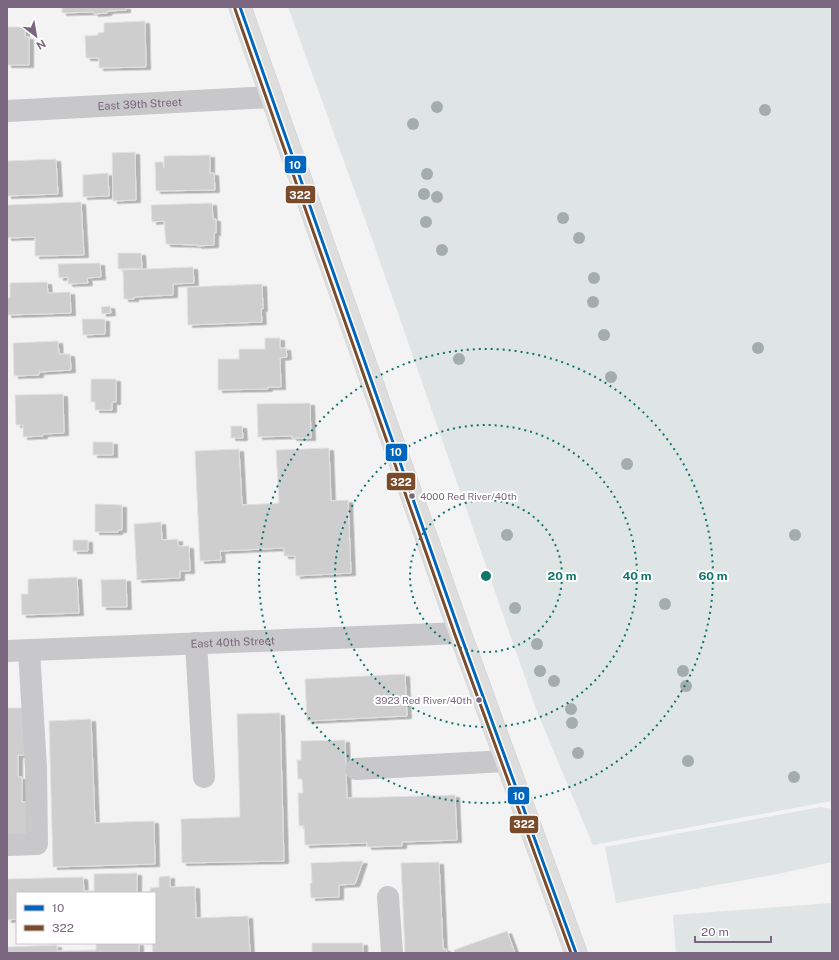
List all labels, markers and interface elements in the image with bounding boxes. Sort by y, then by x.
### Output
north arrow [16,16,56,56]
text: N [34,37,48,52]
street label: East 39th Street [97,96,182,112]
line badge: 10 [284,155,307,174]
text: 10 [289,159,301,171]
line badge: 322 [285,185,316,204]
text: 322 [289,189,311,201]
line badge: 10 [385,443,408,462]
text: 10 [390,446,402,458]
line badge: 322 [386,472,416,491]
text: 322 [390,476,412,488]
place label: 4000 Red River/40th [420,490,517,502]
marker: 4000 Red River/40th [407,491,417,501]
centre of rings [479,569,493,583]
text: 20 m [548,569,577,583]
text: 40 m [622,569,652,583]
text: 60 m [698,569,728,583]
street label: East 40th Street [190,634,275,650]
place label: 3923 Red River/40th [375,694,472,706]
marker: 3923 Red River/40th [474,695,484,705]
line badge: 10 [507,786,530,805]
text: 10 [513,790,525,802]
line badge: 322 [509,815,539,834]
text: 322 [513,818,535,830]
legend [16,892,156,944]
text: 10 [52,901,64,915]
scale bar [695,918,771,944]
text: 322 [52,921,74,935]
text: 20 m [701,925,729,939]

